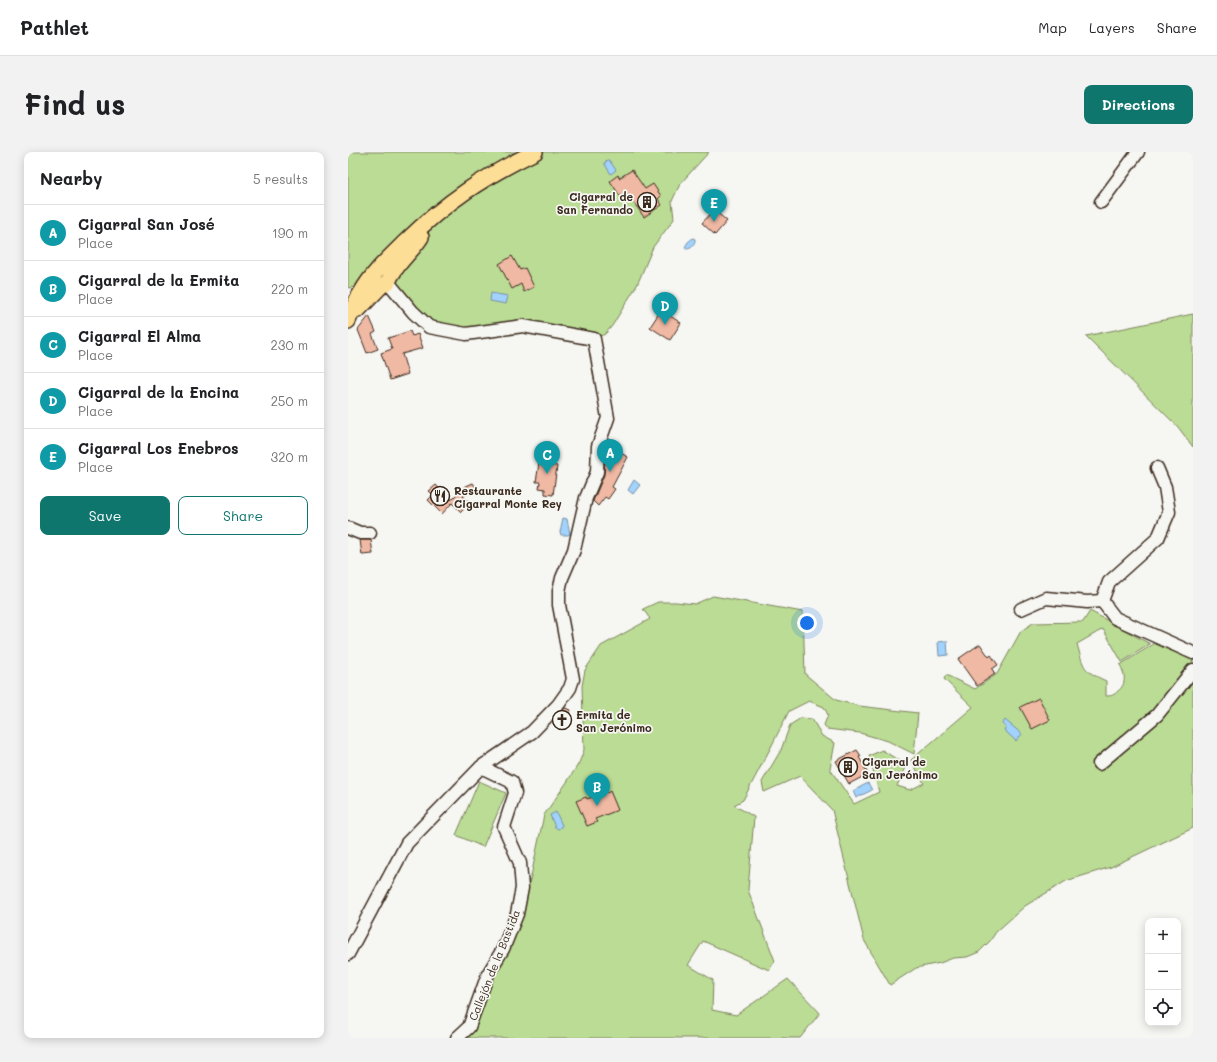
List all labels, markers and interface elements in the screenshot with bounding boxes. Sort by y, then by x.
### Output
text: Pathlet [20,15,89,40]
text: Map [1038,18,1067,37]
text: Layers [1089,18,1135,37]
text: Share [1157,18,1197,37]
button: Directions [1084,85,1193,124]
text: Find us [24,86,125,122]
text: Nearby [40,167,102,189]
text: 5 results [253,170,308,187]
place label: Cigarral de San Fernando [557,189,633,217]
pin: E [701,189,727,222]
building icon: Cigarral de San Fernando [636,191,658,213]
text: Cigarral San José [78,214,215,234]
text: A [48,224,58,241]
text: 190 m [272,224,308,241]
text: Place [78,234,113,251]
text: Cigarral de la Ermita [78,270,239,290]
text: B [49,280,57,297]
text: 220 m [271,280,308,297]
text: Place [78,290,113,307]
pin: D [652,292,678,325]
text: Cigarral El Alma [78,326,201,346]
text: C [48,336,58,353]
text: 230 m [271,336,308,353]
text: Place [78,346,113,363]
text: Cigarral de la Encina [78,382,239,402]
text: D [48,392,58,409]
text: 250 m [271,392,308,409]
text: Place [78,402,113,419]
text: Cigarral Los Enebros [78,438,239,458]
pin: A [597,439,623,472]
pin: C [534,441,560,474]
text: E [49,448,57,465]
text: 320 m [271,448,308,465]
text: Place [78,458,113,475]
place label: Restaurante Cigarral Monte Rey [454,483,562,511]
restaurant icon: Restaurante Cigarral Monte Rey [429,485,451,507]
button: Save [40,496,170,535]
button: Share [178,496,308,535]
your location [797,613,817,633]
place label: Ermita de San Jerónimo [576,707,652,735]
church icon: Ermita de San Jerónimo [551,709,573,731]
place label: Cigarral de San Jerónimo [862,754,938,782]
building icon: Cigarral de San Jerónimo [837,756,859,778]
pin: B [584,773,610,806]
street label: Callejón de la Bastida [465,907,523,1023]
map controls [1145,918,1181,1026]
button: + [1145,918,1181,954]
button: − [1145,954,1181,990]
button: locate [1145,990,1181,1026]

